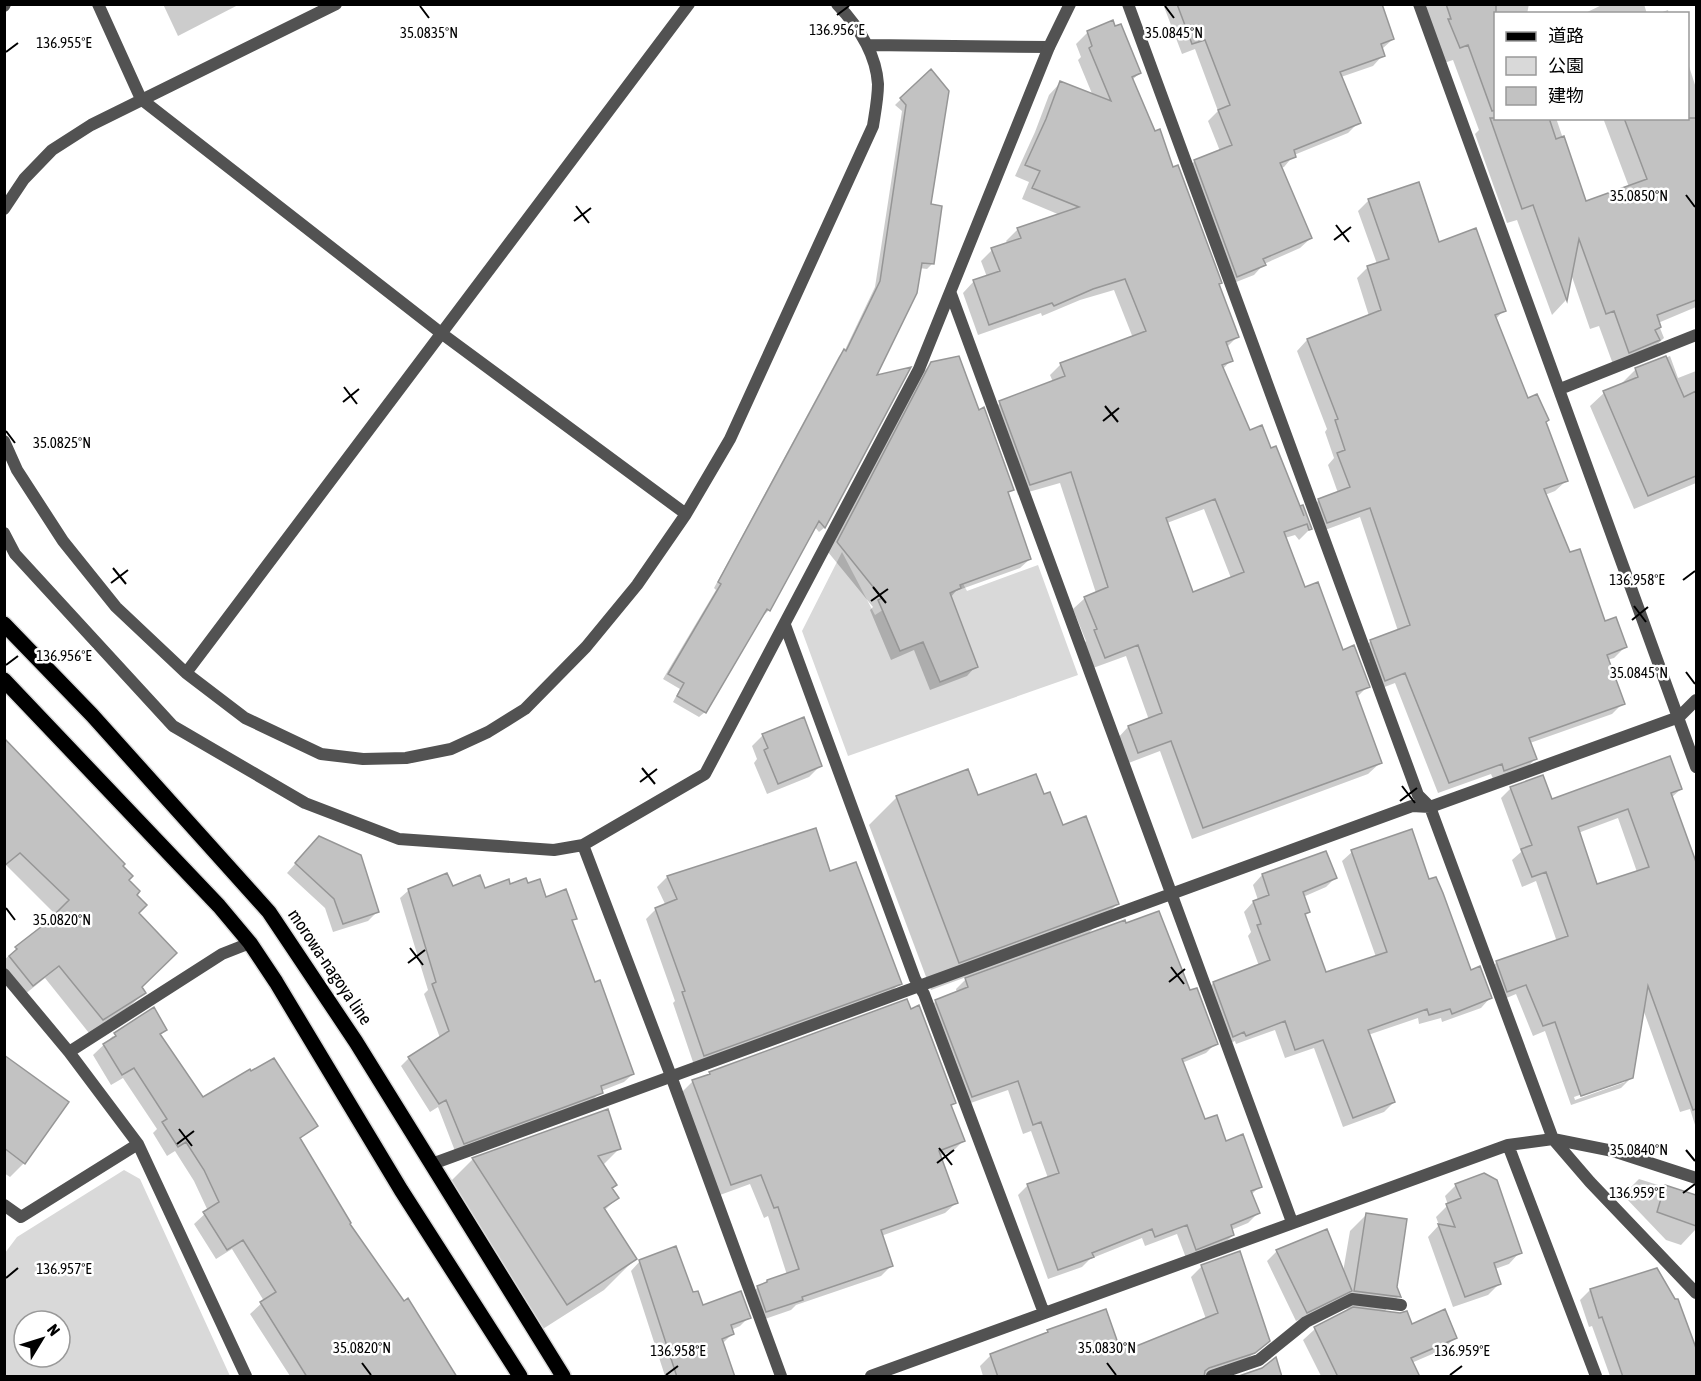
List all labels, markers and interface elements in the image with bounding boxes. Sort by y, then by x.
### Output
legend [1494,12,1689,120]
text: 136.956°E [809,21,865,38]
text: 35.0835°N [400,24,458,41]
text: 35.0845°N [1145,24,1203,41]
text: 道路 [1548,25,1584,46]
text: 136.955°E [36,34,92,51]
text: 公園 [1548,55,1584,76]
text: 建物 [1548,85,1584,106]
text: 35.0850°N [1610,187,1668,204]
text: 35.0825°N [33,434,91,451]
text: 136.958°E [1609,571,1665,588]
text: 136.956°E [36,647,92,664]
text: 35.0845°N [1610,664,1668,681]
street label: morowa-nagoya line [284,905,377,1029]
text: 35.0820°N [33,911,91,928]
text: 35.0840°N [1610,1141,1668,1158]
text: 136.959°E [1609,1184,1665,1201]
text: 136.957°E [36,1260,92,1277]
north arrow [12,1309,72,1369]
text: N [44,1320,64,1339]
text: 35.0820°N [333,1339,391,1356]
text: 35.0830°N [1078,1339,1136,1356]
text: 136.958°E [650,1342,706,1359]
text: 136.959°E [1434,1342,1490,1359]

